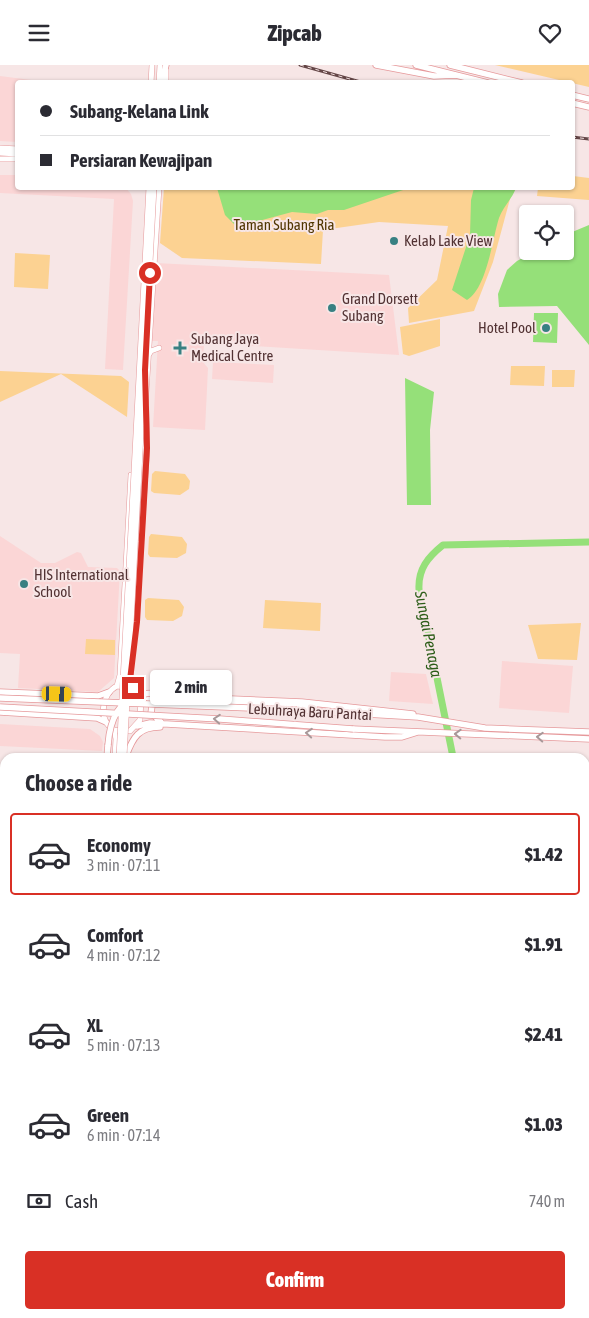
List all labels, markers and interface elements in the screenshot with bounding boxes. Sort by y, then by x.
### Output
icon: menu [25,19,53,47]
icon: heart [536,19,564,47]
text: Zipcab [267,20,322,46]
text: Subang-Kelana Link [70,100,209,122]
text: Persiaran Kewajipan [70,149,212,171]
map controls [519,205,574,260]
button: locate [519,205,574,260]
park label: Taman Subang Ria [234,216,334,233]
place label: Kelab Lake View [404,232,492,249]
marker: Kelab Lake View [388,235,400,247]
route start [139,262,161,284]
place label: Grand Dorsett Subang [342,290,418,324]
marker: Grand Dorsett Subang [326,302,338,314]
place label: Hotel Pool [478,319,536,336]
marker: Hotel Pool [540,322,552,334]
place label: Subang Jaya Medical Centre [191,330,273,364]
marker: Subang Jaya Medical Centre [173,341,187,355]
place label: HIS International School [34,566,129,600]
marker: HIS International School [18,578,30,590]
water label: Sungai Penaga [411,588,446,679]
callout: 2 min [150,671,233,705]
route end [122,677,144,699]
text: 2 min [175,678,207,696]
car [41,686,72,702]
street label: Lebuhraya Baru Pantai [248,700,373,723]
one-way arrow [213,714,221,725]
one-way arrow [305,727,313,738]
one-way arrow [454,728,462,739]
one-way arrow [536,732,544,743]
text: Choose a ride [25,770,132,796]
icon: car [27,832,72,877]
text: Economy [87,834,151,856]
text: $1.42 [525,843,563,865]
text: 3 min · 07:11 [87,856,160,874]
icon: car [27,922,72,967]
text: Comfort [87,924,143,946]
text: $1.91 [525,933,563,955]
text: 4 min · 07:12 [87,946,160,964]
icon: car [27,1012,72,1057]
text: XL [87,1014,103,1036]
text: $2.41 [525,1023,563,1045]
text: 5 min · 07:13 [87,1036,160,1054]
icon: car [27,1102,72,1147]
text: Green [87,1104,129,1126]
text: $1.03 [525,1113,563,1135]
text: 6 min · 07:14 [87,1126,160,1144]
icon: cash [25,1187,53,1215]
text: Cash [65,1190,98,1212]
text: 740 m [529,1192,565,1210]
button: Confirm [25,1251,565,1309]

